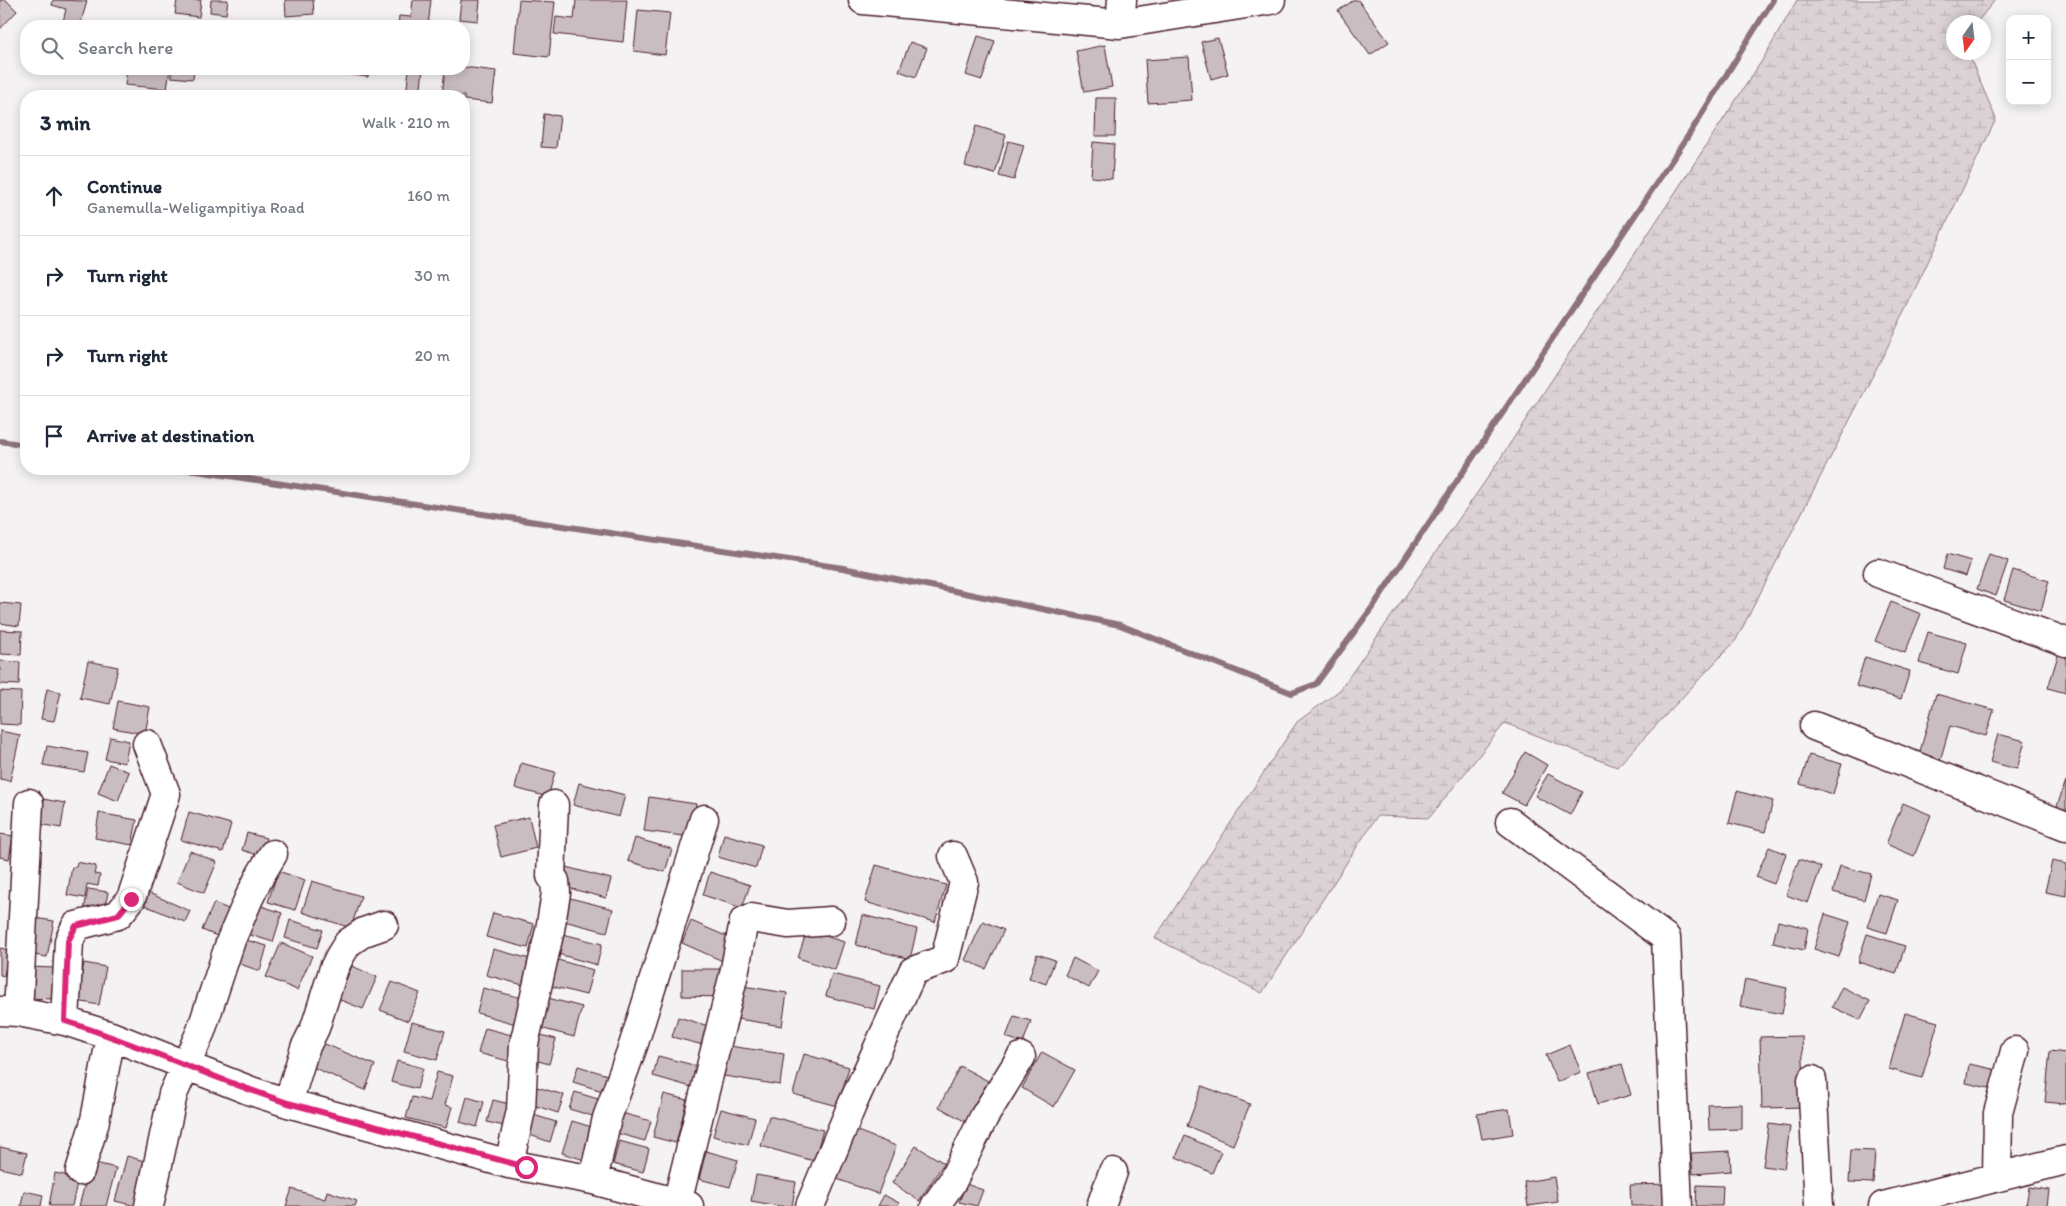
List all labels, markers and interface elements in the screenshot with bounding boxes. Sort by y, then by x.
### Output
north arrow [1946,15,1991,60]
map controls [2006,15,2051,105]
button: + [2006,15,2051,60]
search box [20,20,470,75]
icon: search [38,34,66,62]
text: Search here [78,36,173,59]
button: − [2006,60,2051,105]
text: 3 min [40,110,90,135]
text: Walk · 210 m [362,113,450,132]
text: Continue [87,175,162,198]
icon: ahead [40,182,68,210]
text: 160 m [407,186,450,205]
text: Ganemulla-Weligampitiya Road [87,198,305,217]
icon: right [40,262,68,290]
text: Turn right [87,264,168,287]
text: 30 m [414,266,450,285]
icon: right [40,342,68,370]
text: Turn right [87,344,168,367]
text: 20 m [415,346,450,365]
icon: arrive [40,422,68,450]
text: Arrive at destination [87,424,254,447]
route end [120,888,143,911]
route start [515,1156,538,1179]

